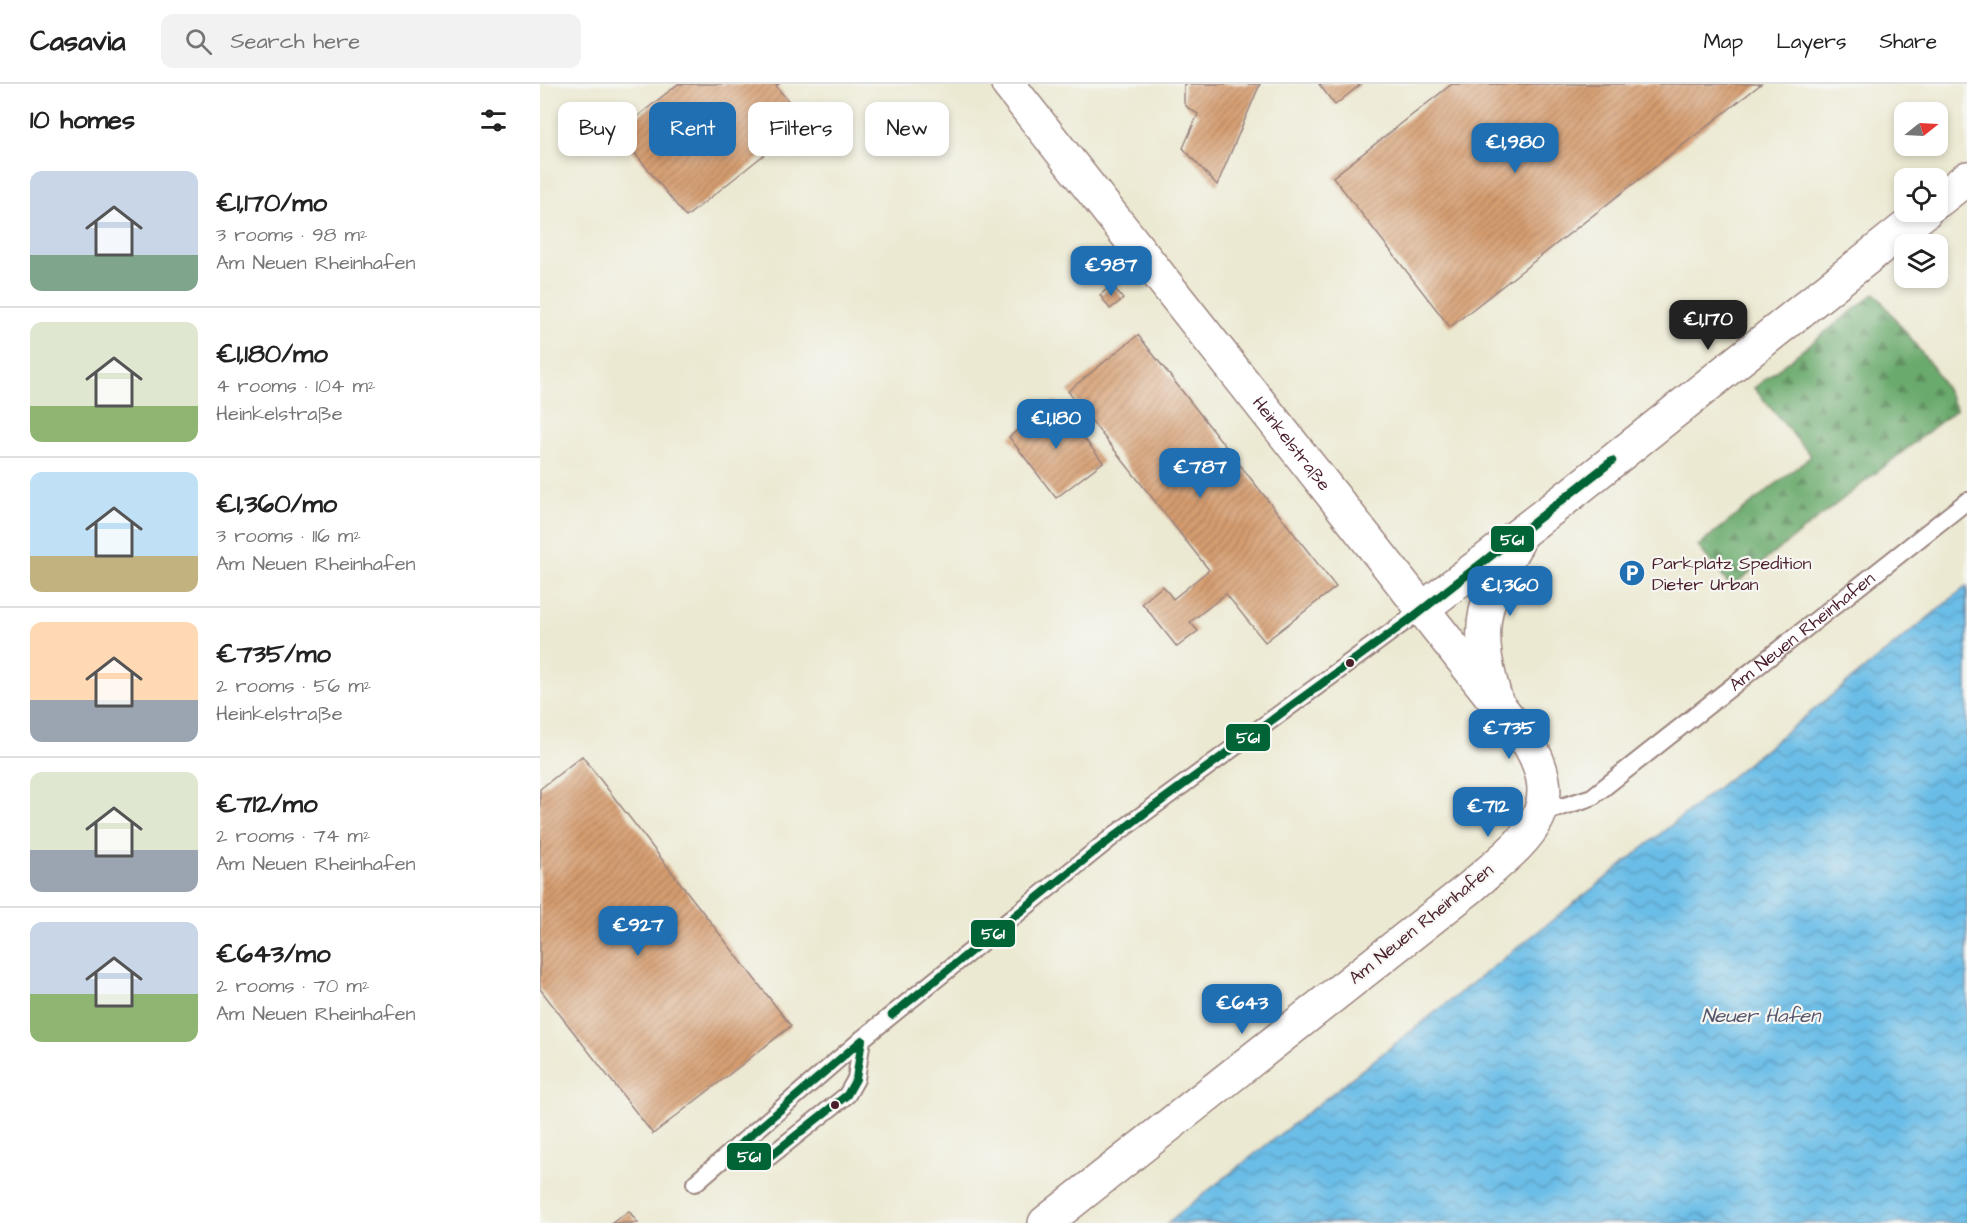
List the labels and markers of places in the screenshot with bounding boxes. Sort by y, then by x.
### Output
pin: €1,980 [1466,123,1564,174]
pin: €987 [1075,246,1147,297]
pin: €1,170 [1659,300,1757,351]
pin: €1,180 [1007,399,1105,450]
pin: €787 [1164,448,1236,499]
place label: Parkplatz Spedition Dieter Urban [1652,551,1811,597]
parking icon: Parkplatz Spedition Dieter Urban [1617,558,1647,588]
pin: €1,360 [1461,566,1559,617]
unlabelled marker [1344,657,1356,669]
pin: €735 [1473,709,1545,760]
pin: €712 [1452,787,1524,838]
pin: €927 [602,906,674,957]
pin: €643 [1206,984,1278,1035]
unlabelled marker [829,1099,841,1111]

